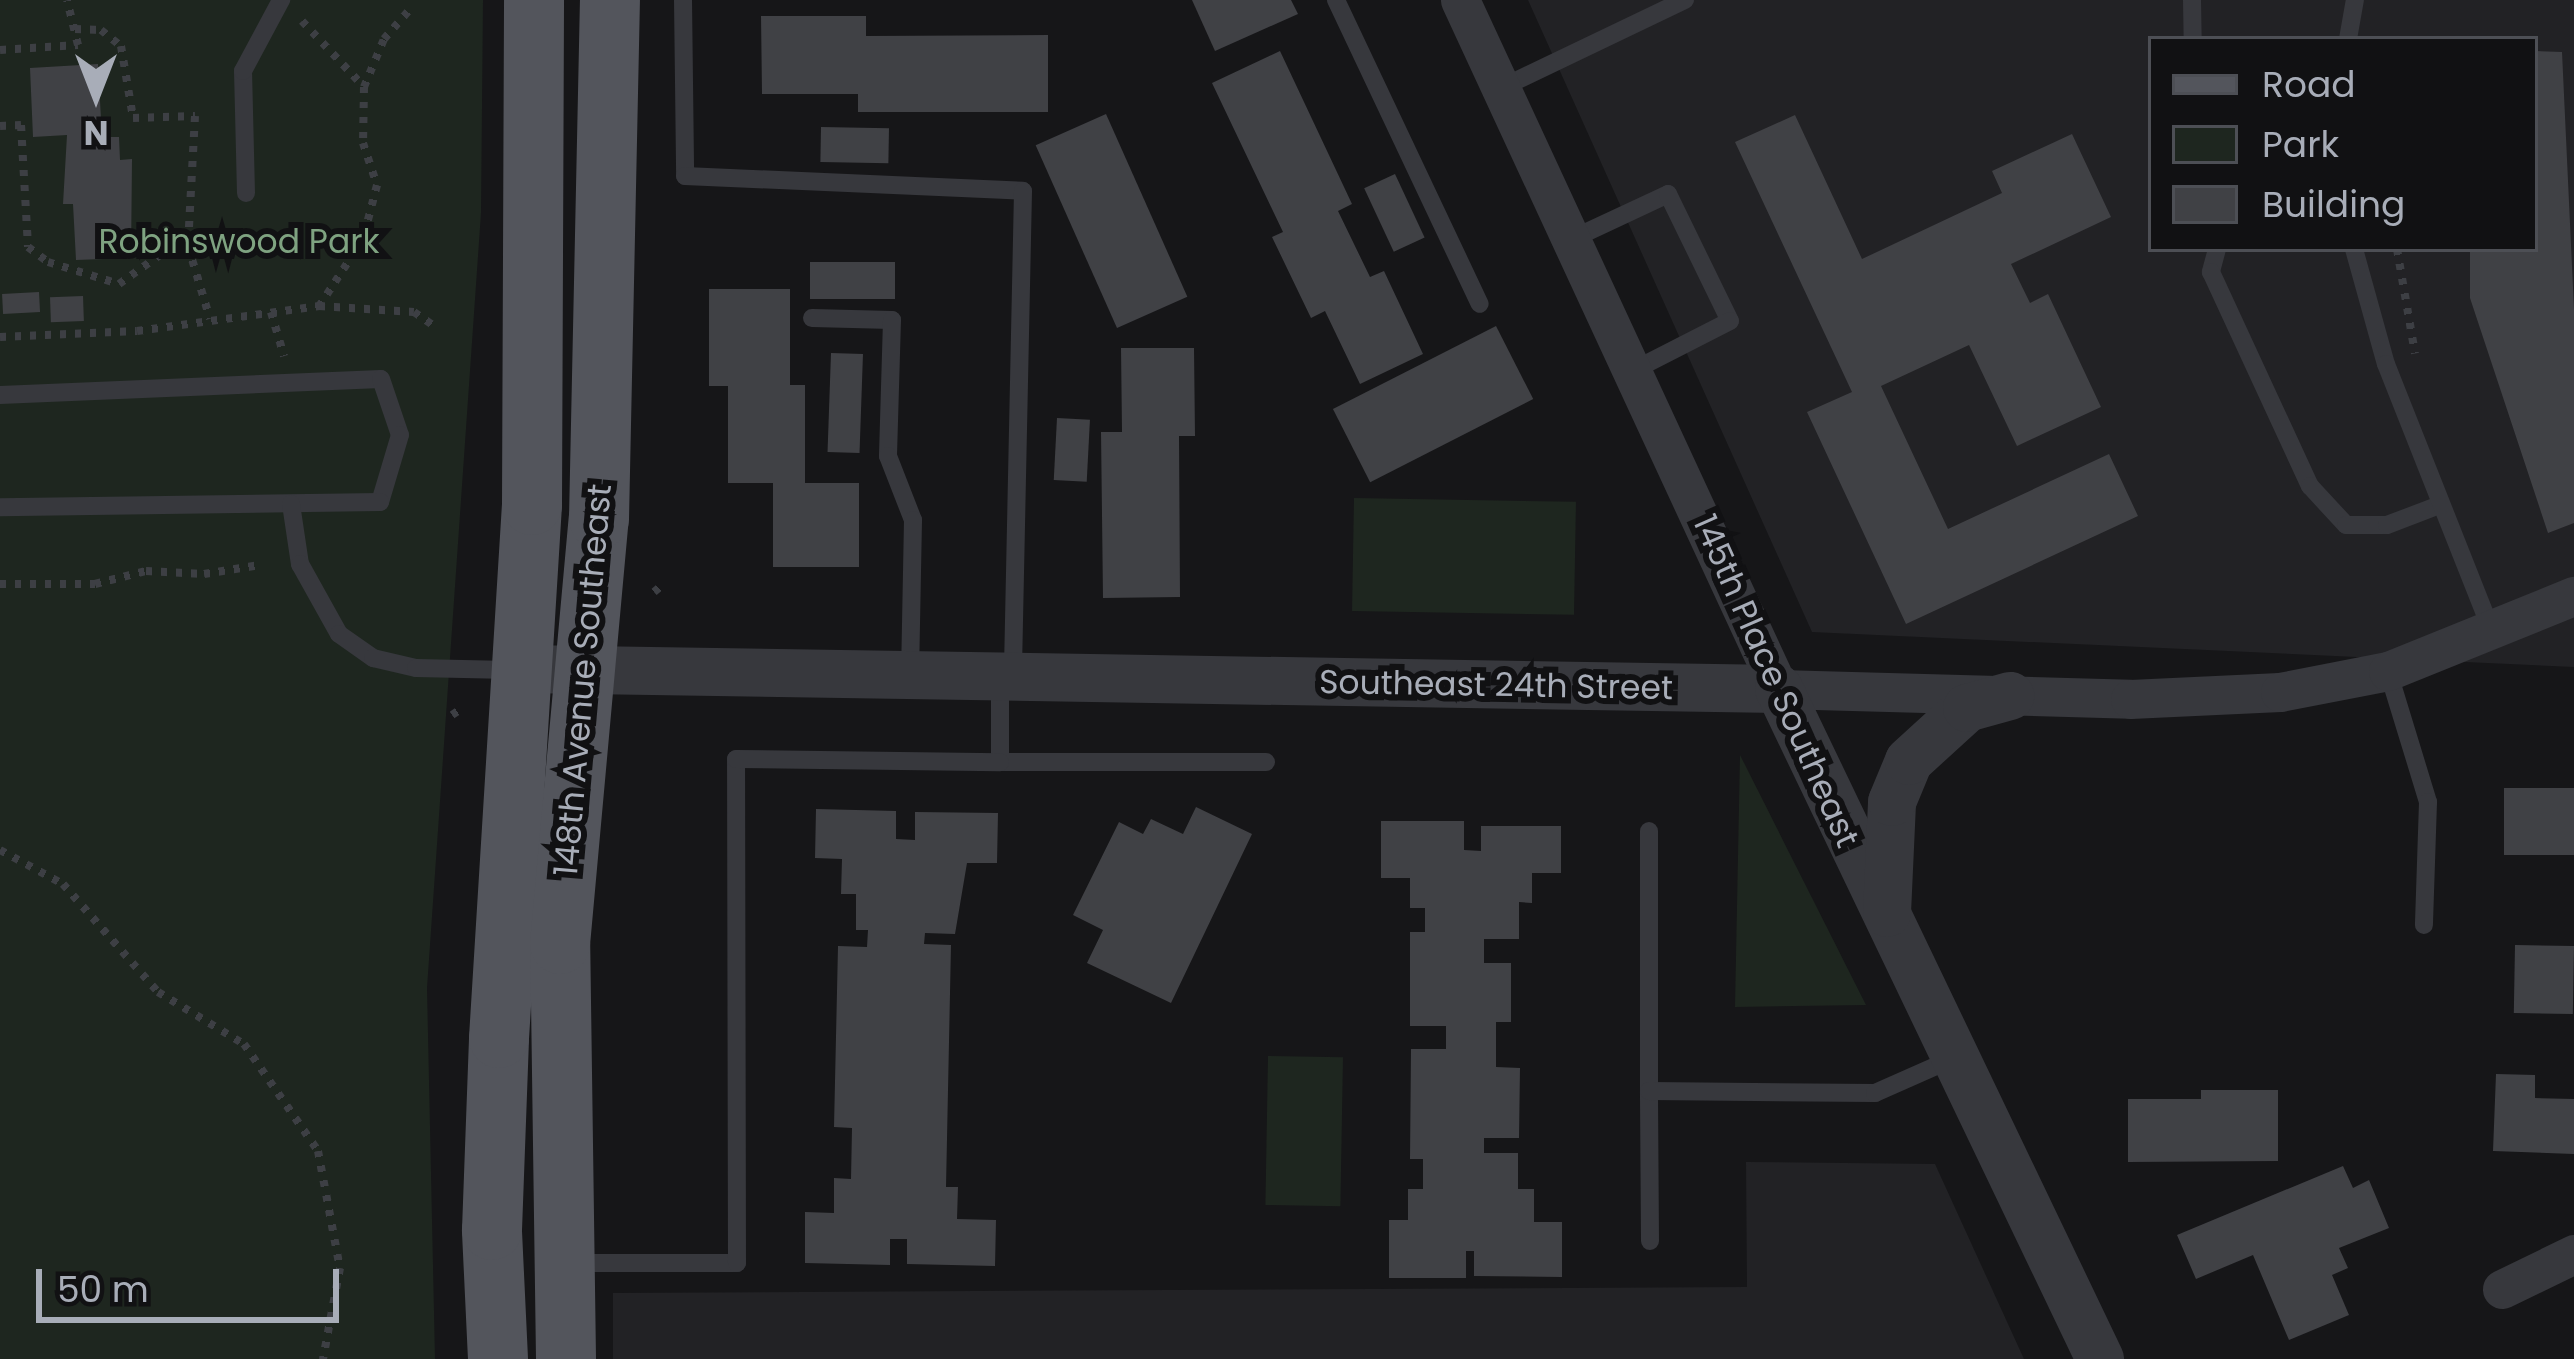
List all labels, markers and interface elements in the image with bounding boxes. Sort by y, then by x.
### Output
north arrow [36,36,156,156]
legend [2148,36,2538,252]
text: Road [2262,59,2356,110]
text: N [84,109,108,156]
text: Park [2262,119,2339,170]
text: Building [2262,179,2405,230]
park label: Robinswood Park [98,222,380,262]
street label: 148th Avenue Southeast [546,482,620,878]
street label: 145th Place Southeast [1685,509,1867,853]
street label: Southeast 24th Street [1319,662,1673,708]
scale bar [42,1245,345,1319]
text: 50 m [57,1264,149,1315]

